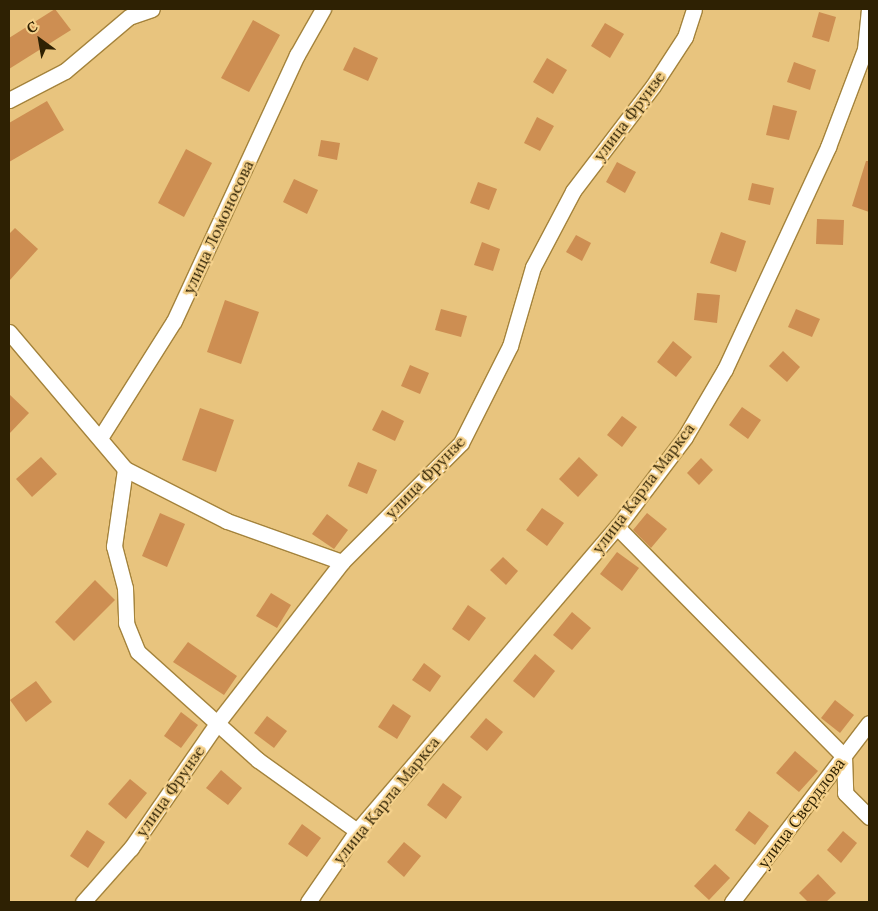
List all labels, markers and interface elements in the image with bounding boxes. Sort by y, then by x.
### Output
north arrow [15,15,65,65]
text: С [23,17,41,37]
street label: улица Фрунзе [589,67,669,165]
street label: улица Ломоносова [179,157,257,297]
street label: улица Карла Маркса [588,419,698,557]
street label: улица Фрунзе [381,432,469,522]
street label: улица Карла Маркса [329,732,443,868]
street label: улица Фрунзе [131,742,209,840]
street label: улица Свердлова [753,754,849,872]

